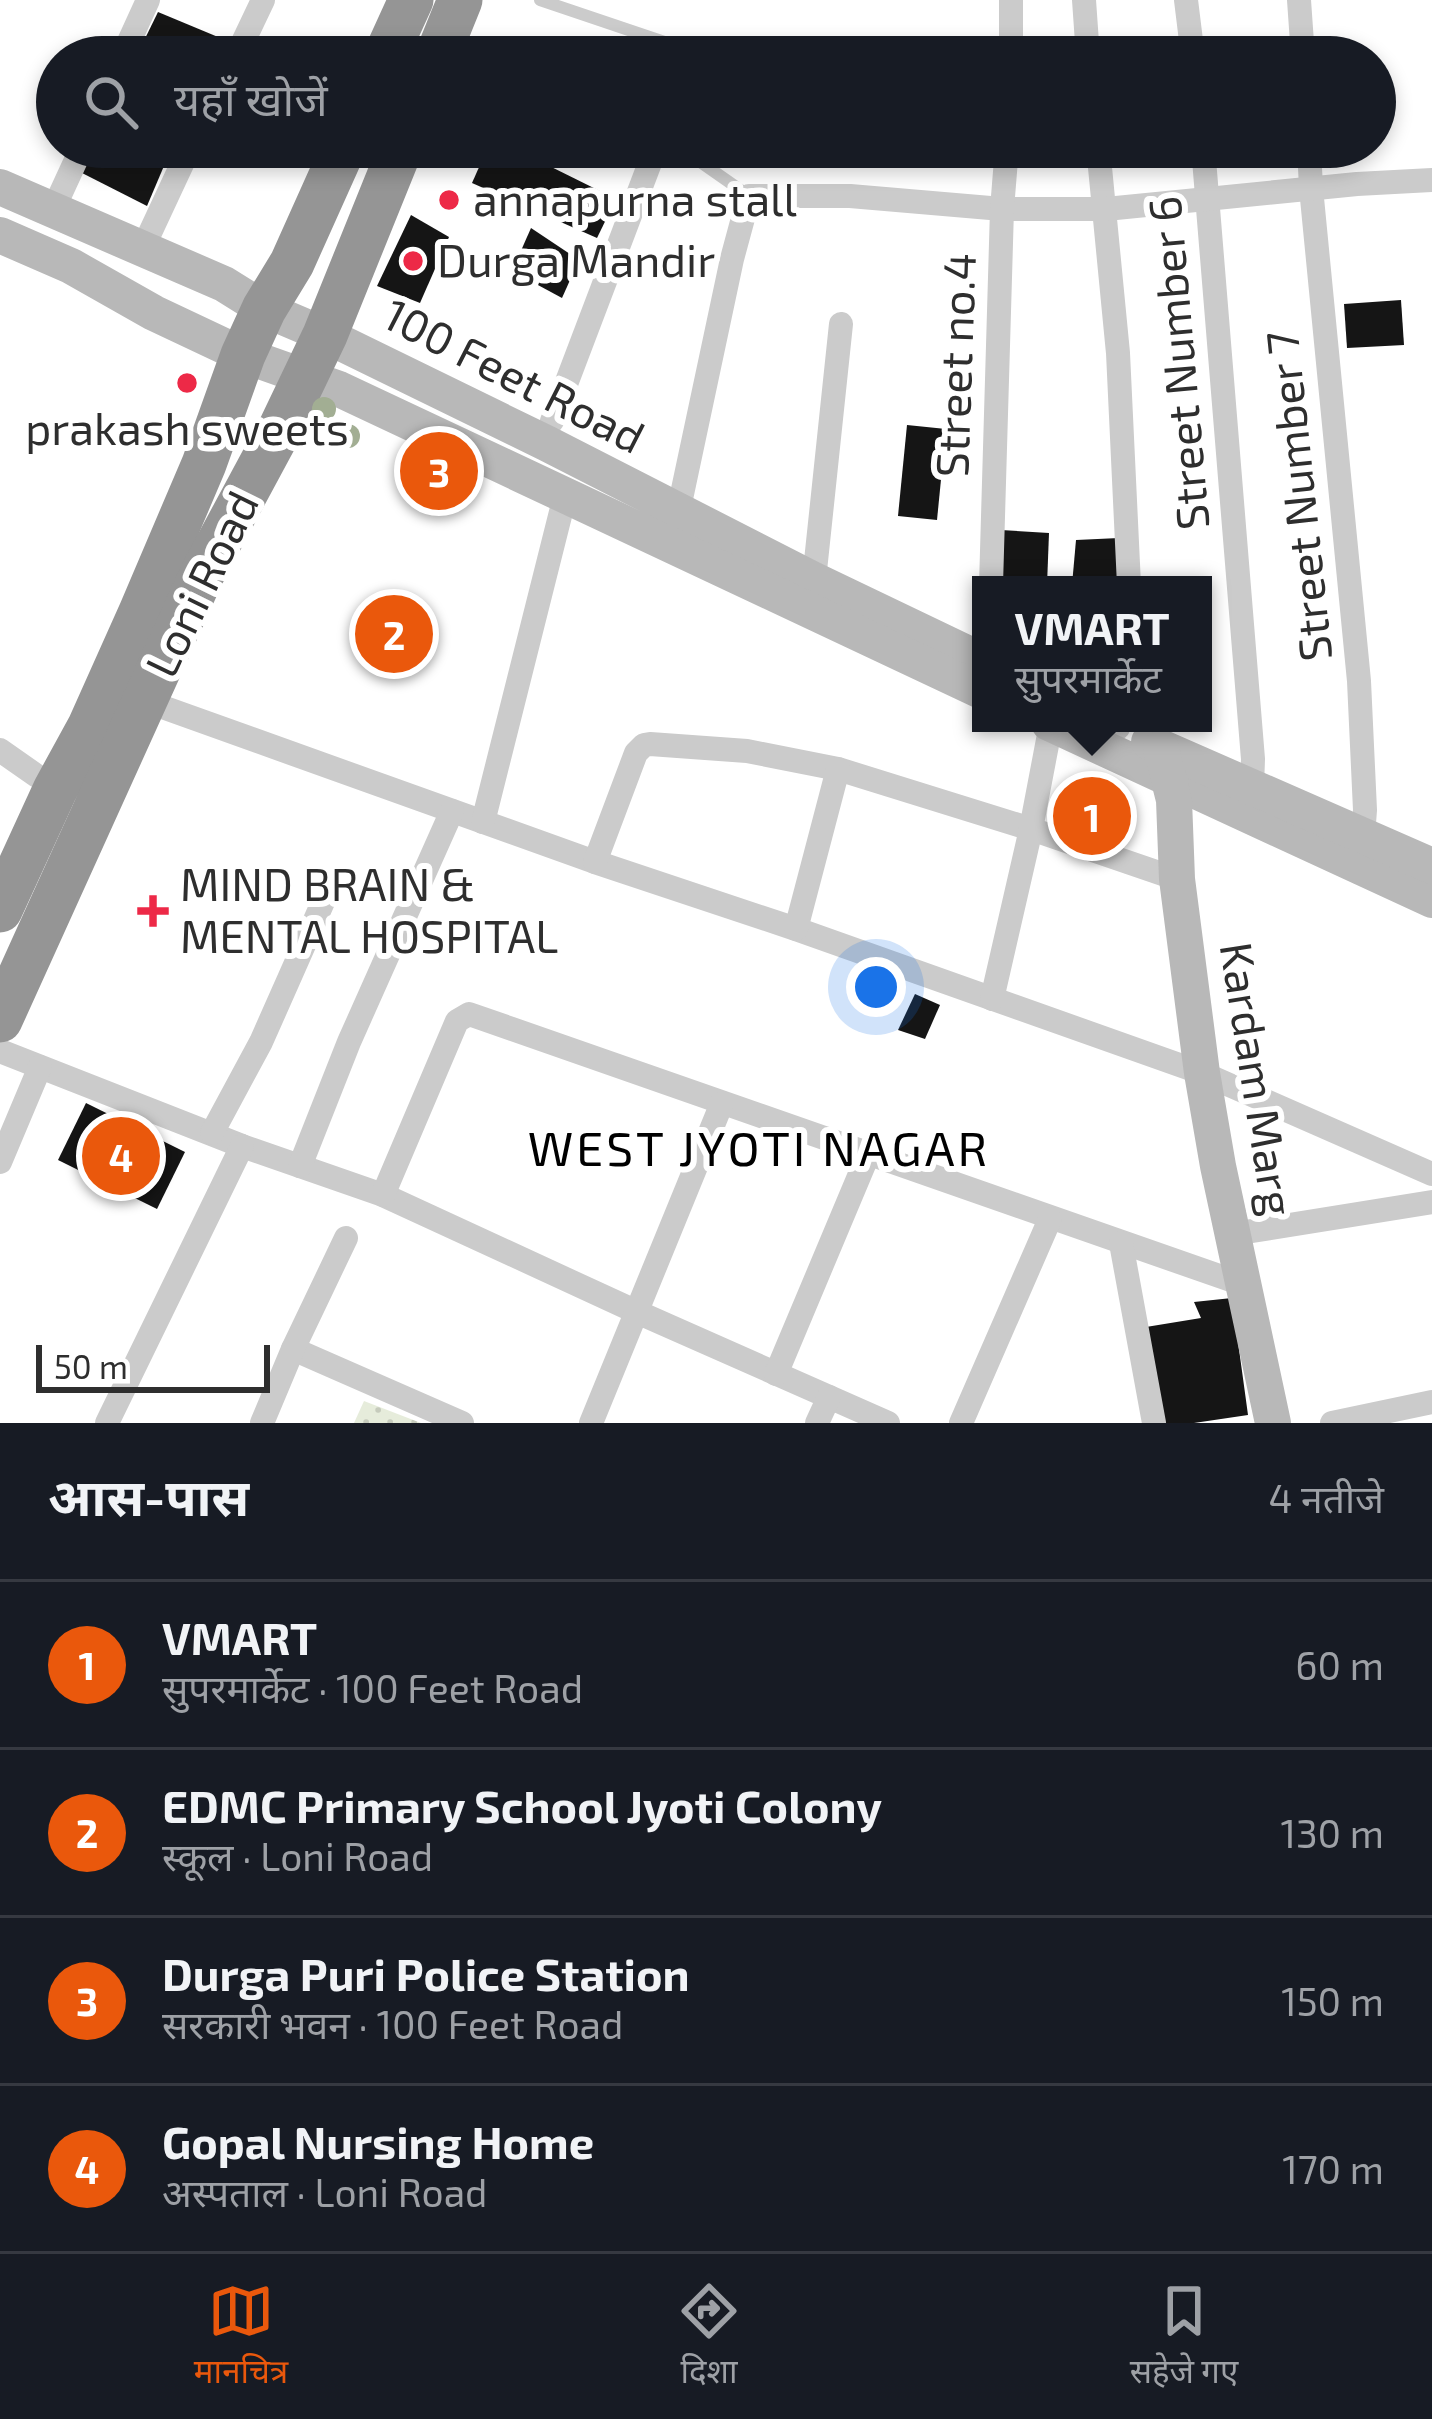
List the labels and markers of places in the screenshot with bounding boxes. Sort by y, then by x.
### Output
place label: annapurna stall [473,171,797,225]
marker: annapurna stall [436,187,462,213]
place label: Durga Mandir [437,232,715,286]
marker: Durga Mandir [400,248,426,274]
marker: prakash sweets [174,370,200,396]
place label: prakash sweets [25,400,349,454]
pin: 3 [400,426,478,516]
pin: 2 [355,589,433,679]
pin: 1 [1053,771,1131,861]
place label: MIND BRAIN & MENTAL HOSPITAL [180,856,558,962]
marker: MIND BRAIN & MENTAL HOSPITAL [137,895,169,927]
pin: 4 [82,1111,160,1201]

